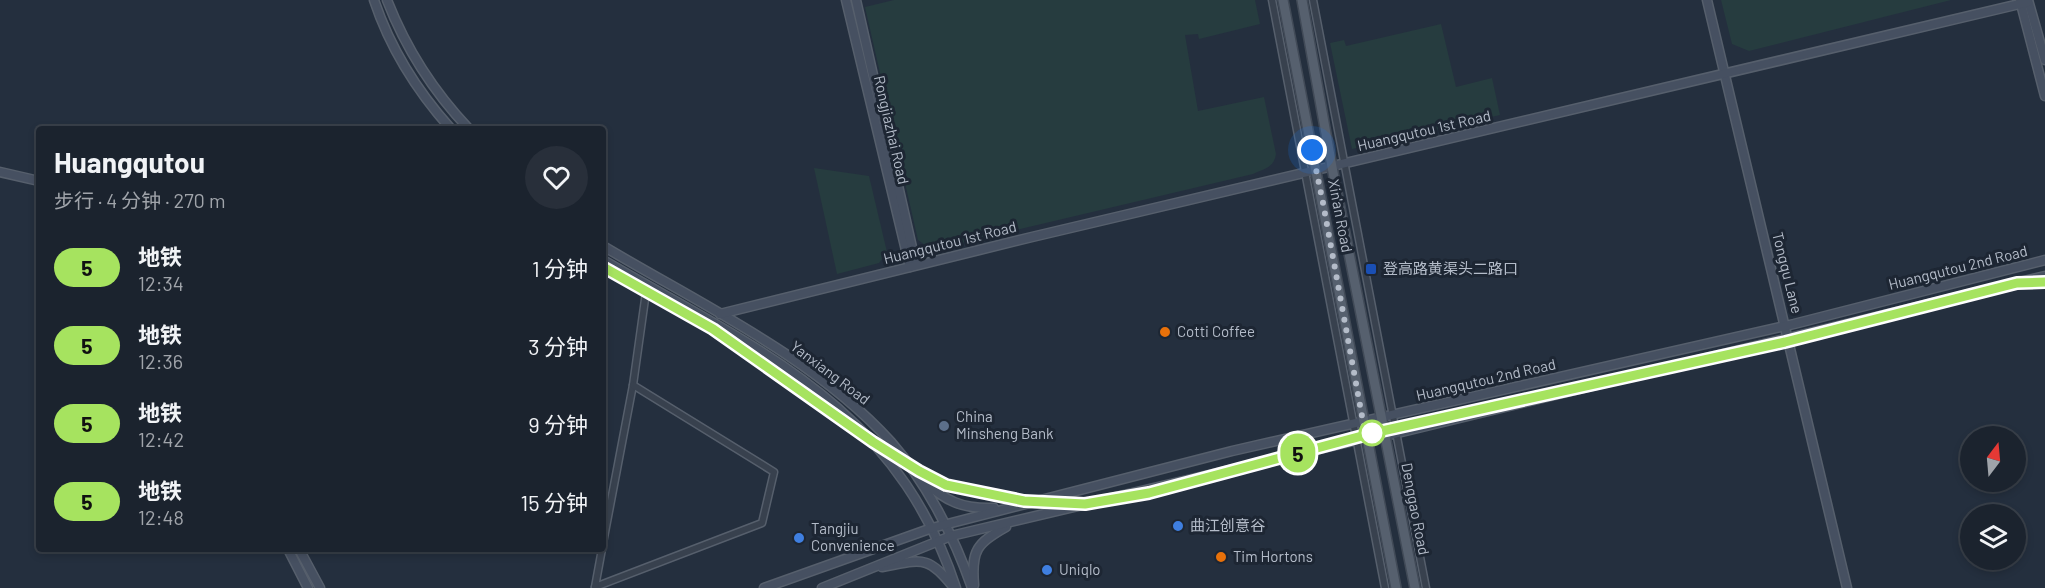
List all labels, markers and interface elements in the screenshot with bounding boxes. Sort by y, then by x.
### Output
street label: Rongjiazhai Road [871,74,913,186]
street label: Huangqutou 1st Road [1355,106,1492,154]
your location [1297,135,1327,165]
text: Huangqutou [54,145,205,179]
button: heart [525,146,588,209]
street label: Xin'an Road [1325,178,1357,254]
text: 步行 · 4 分钟 · 270 m [54,188,225,212]
street label: Huangqutou 1st Road [881,217,1018,267]
street label: Tongqu Lane [1769,230,1807,315]
street label: Huangqutou 2nd Road [1886,241,2029,293]
text: 地铁 [138,243,182,269]
text: 5 [81,255,93,280]
text: 1 分钟 [532,255,588,281]
place label: 登高路黄渠头二路口 [1383,259,1518,277]
marker: 登高路黄渠头二路口 [1364,262,1378,276]
text: 12:34 [138,271,184,295]
text: 地铁 [138,321,182,347]
place label: Cotti Coffee [1177,322,1255,340]
marker: Cotti Coffee [1158,325,1172,339]
text: 5 [81,333,93,358]
text: 3 分钟 [528,333,588,359]
street label: Yanxiang Road [787,337,874,408]
text: 12:36 [138,349,183,373]
street label: Huangqutou 2nd Road [1414,354,1557,404]
text: 地铁 [138,399,182,425]
place label: China Minsheng Bank [956,407,1054,442]
text: 5 [81,411,93,436]
text: 9 分钟 [528,411,588,437]
marker: China Minsheng Bank [937,419,951,433]
unlabelled marker [1359,420,1385,446]
north arrow [1960,426,2026,492]
map controls [1960,426,2026,570]
text: 12:42 [138,427,184,451]
line badge: 5 [1278,434,1318,472]
text: 5 [1292,441,1304,466]
street label: Denggao Road [1398,461,1434,556]
text: 地铁 [138,477,182,503]
text: 5 [81,489,93,514]
text: 15 分钟 [521,489,588,515]
button: layers [1960,504,2026,570]
text: 12:48 [138,505,184,529]
place label: 曲江创意谷 [1190,516,1265,534]
place label: Tangjiu Convenience [811,519,895,554]
marker: 曲江创意谷 [1171,519,1185,533]
marker: Tangjiu Convenience [792,531,806,545]
place label: Tim Hortons [1233,547,1313,565]
marker: Tim Hortons [1214,550,1228,564]
place label: Uniqlo [1059,560,1101,578]
marker: Uniqlo [1040,563,1054,577]

